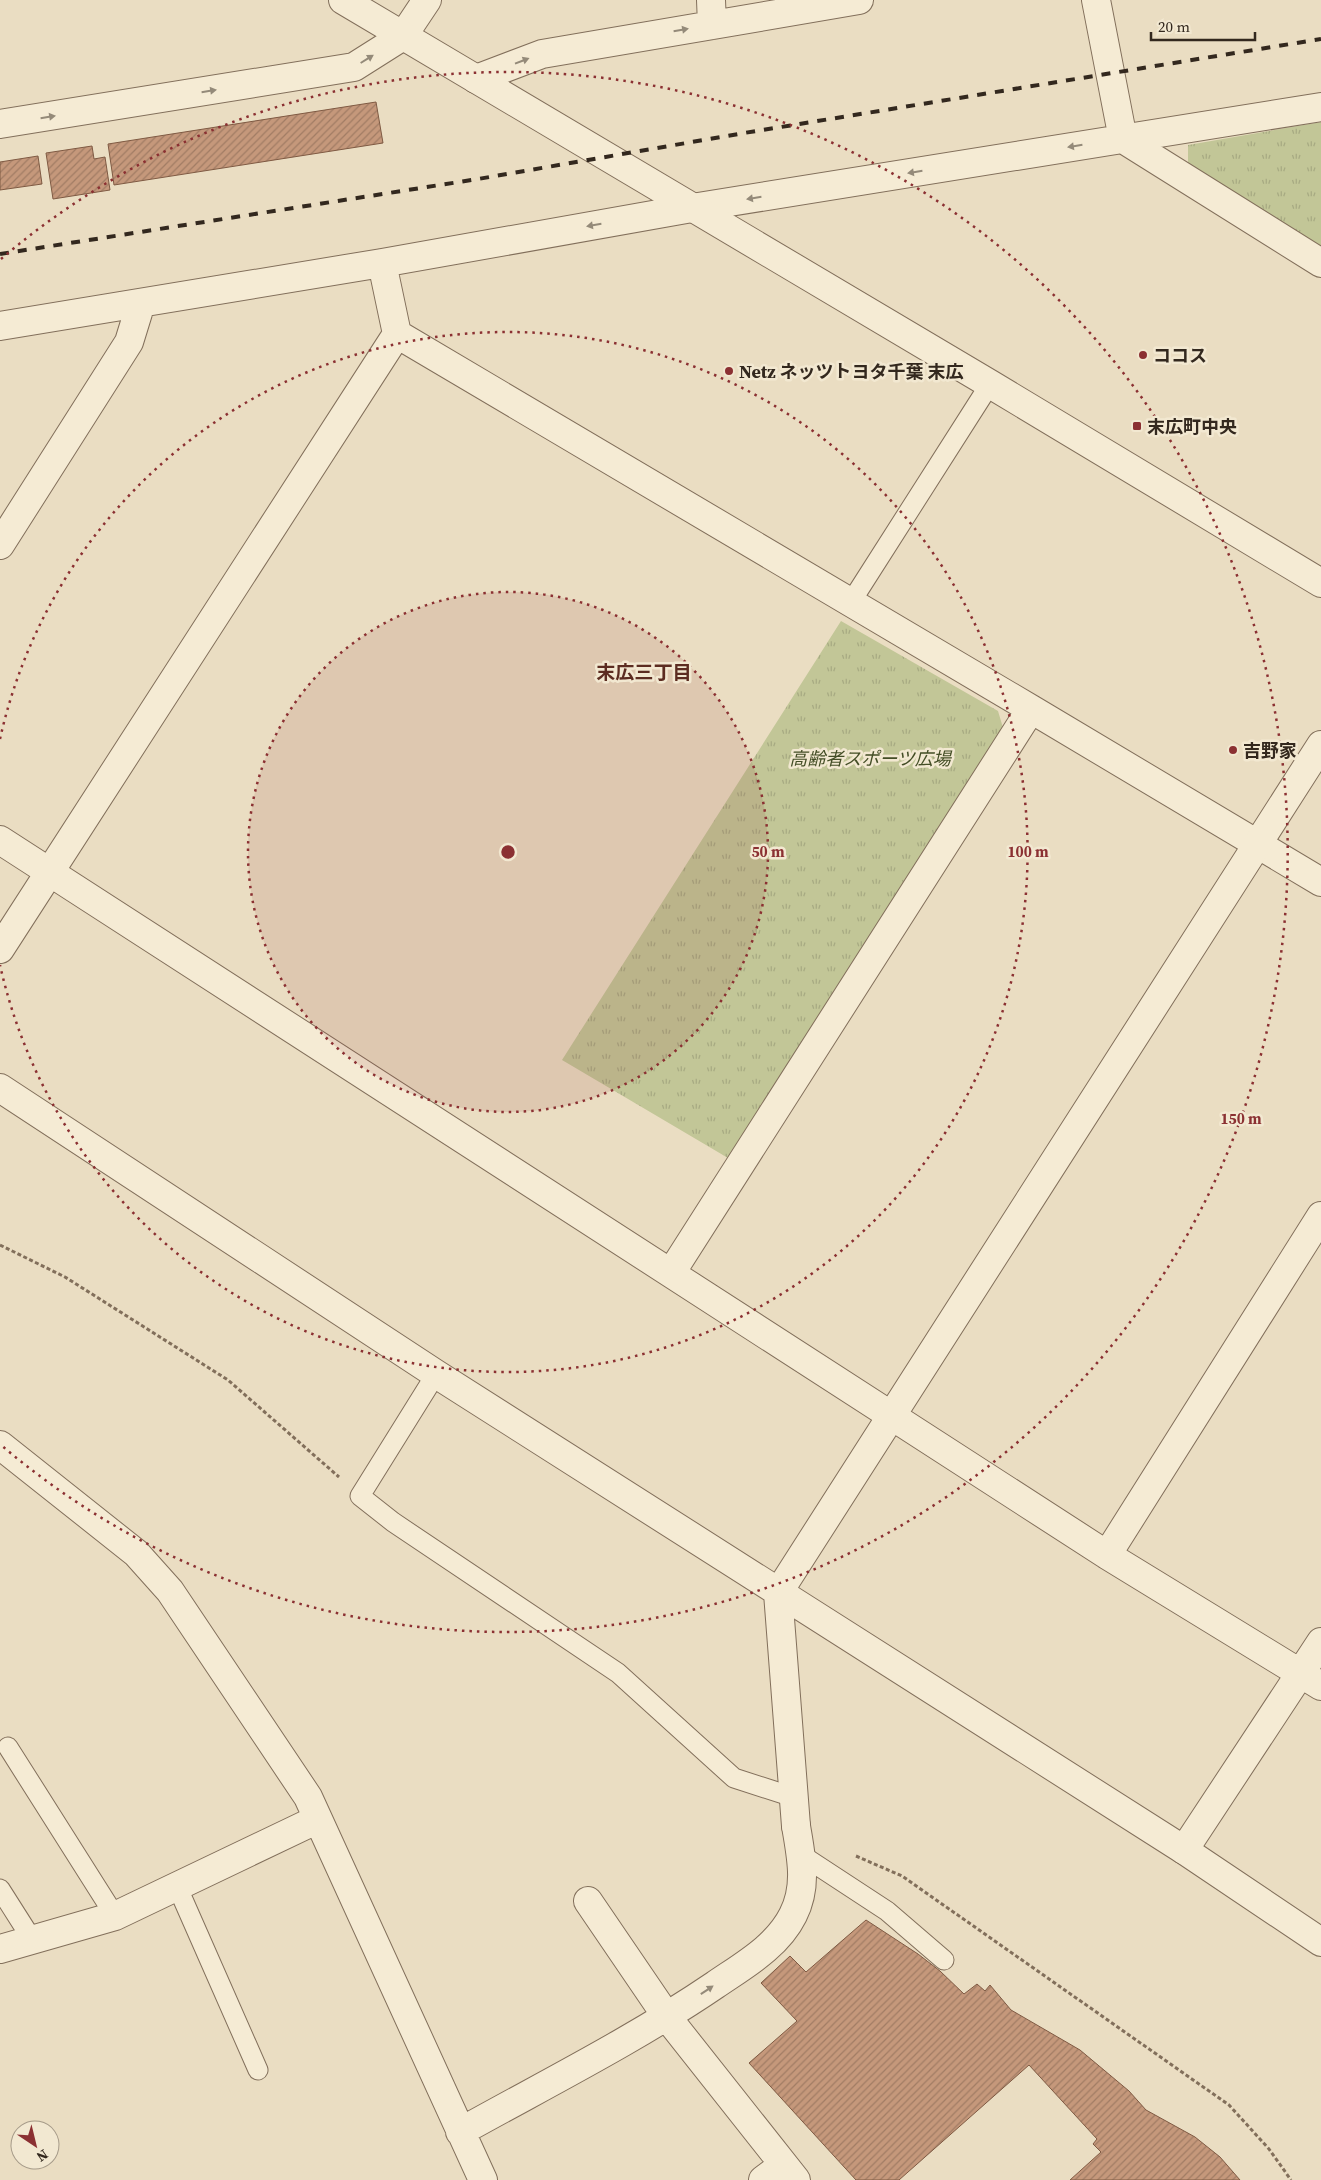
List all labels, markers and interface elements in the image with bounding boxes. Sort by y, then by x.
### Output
scale bar [1151,10,1255,42]
text: 20 m [1158,16,1190,37]
one-way arrow [673,26,689,34]
one-way arrow [360,54,373,64]
one-way arrow [515,57,530,65]
one-way arrow [201,86,217,94]
one-way arrow [40,112,56,120]
one-way arrow [1067,143,1083,151]
one-way arrow [906,168,922,176]
one-way arrow [746,194,762,202]
one-way arrow [586,222,602,230]
place label: ココス [1153,343,1207,368]
marker: ココス [1137,349,1149,361]
place label: Netz ネッツトヨタ千葉 末広 [739,359,963,384]
marker: Netz ネッツトヨタ千葉 末広 [723,365,735,377]
place label: 末広町中央 [1147,414,1237,439]
marker: 末広町中央 [1131,420,1143,432]
district label: 末広三丁目 [596,659,692,685]
place label: 吉野家 [1243,738,1297,763]
marker: 吉野家 [1227,744,1239,756]
park label: 高齢者スポーツ広場 [789,746,953,771]
text: 50 m [751,841,785,862]
text: 100 m [1007,841,1049,862]
centre of rings [499,843,517,861]
text: 150 m [1220,1108,1262,1129]
one-way arrow [700,1985,714,1995]
north arrow [10,2120,60,2170]
text: N [33,2145,52,2167]

